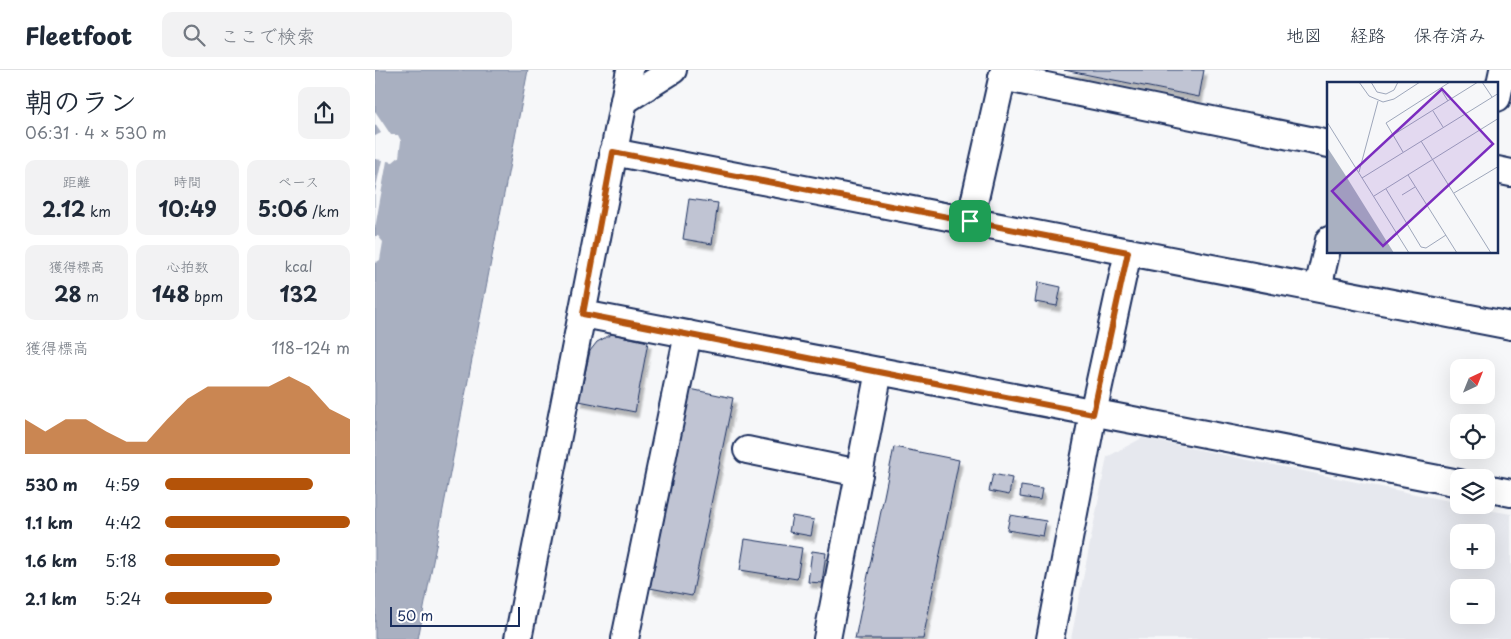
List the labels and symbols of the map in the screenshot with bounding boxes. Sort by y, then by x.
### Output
inset map [1327,82,1499,254]
pin [949,200,991,242]
north arrow [1450,359,1495,404]
scale bar [390,604,520,627]

